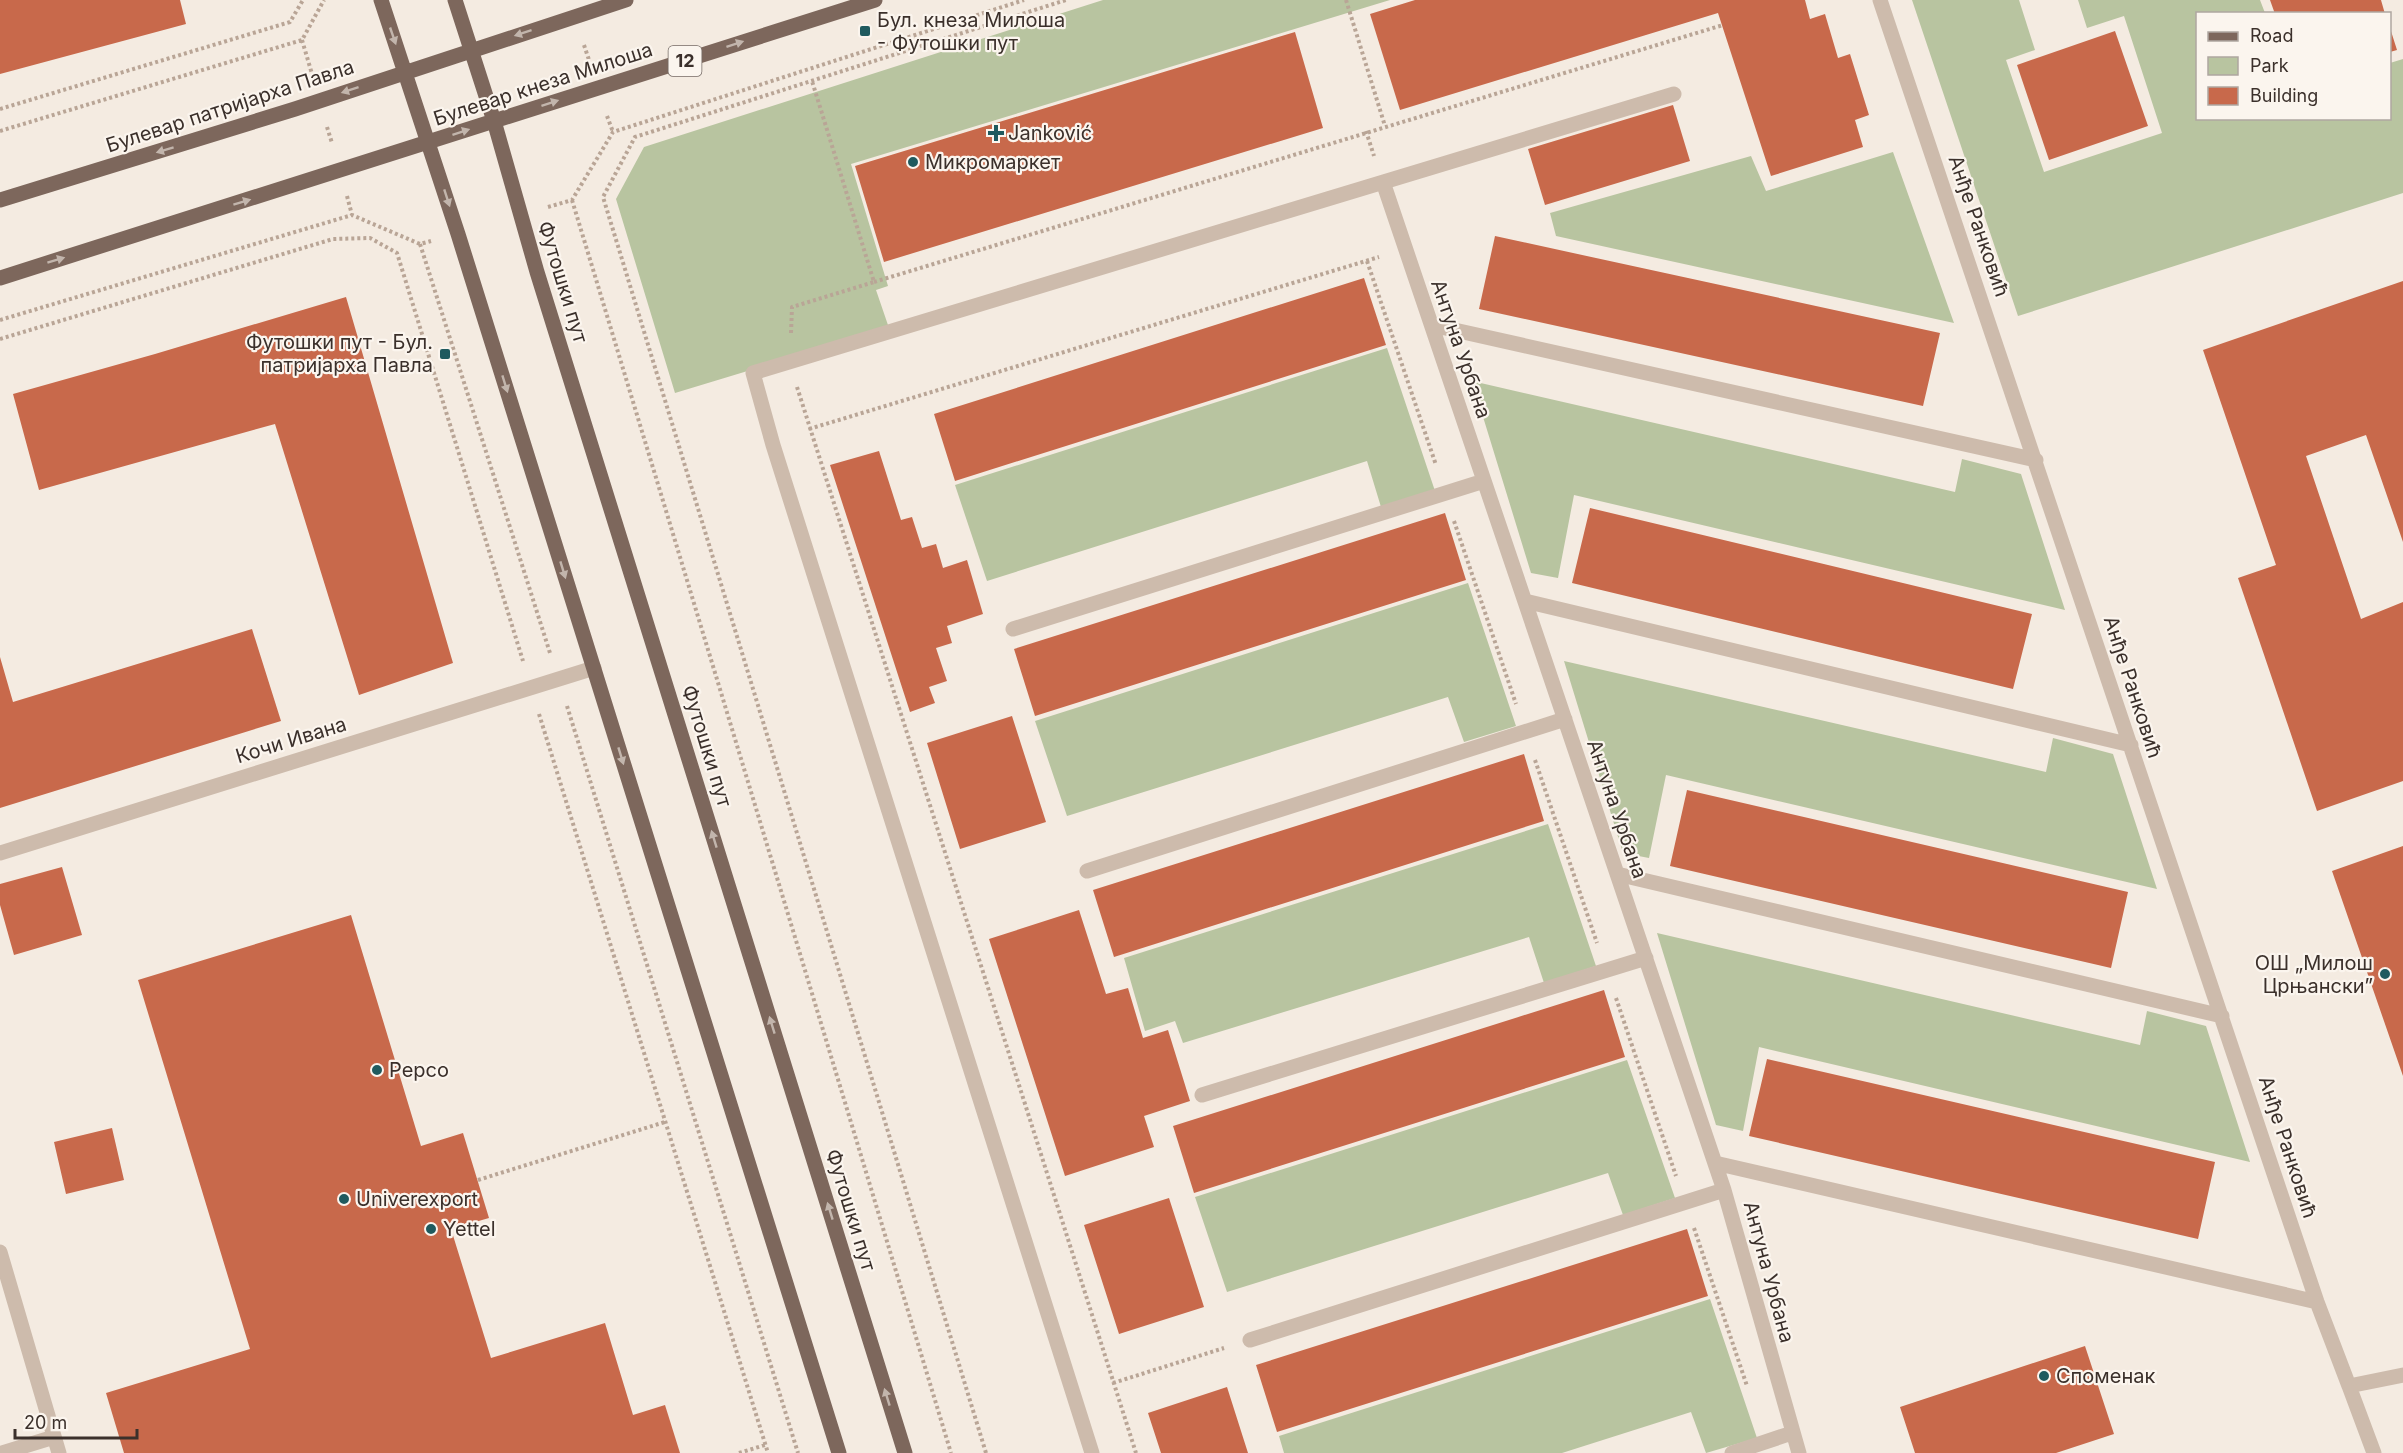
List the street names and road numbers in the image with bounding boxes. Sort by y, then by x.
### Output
street label: Булевар кнеза Милоша [430,37,656,131]
road number: 12 [668,46,702,76]
street label: Булевар патријарха Павла [103,55,357,157]
street label: Анђе Ранковић [1944,152,2014,300]
street label: Футошки пут [533,218,593,346]
street label: Антуна Урбана [1426,276,1496,422]
street label: Анђе Ранковић [2099,613,2167,761]
street label: Футошки пут [677,682,737,810]
street label: Кочи Ивана [233,712,349,768]
street label: Антуна Урбана [1582,736,1652,882]
street label: Анђе Ранковић [2254,1073,2322,1221]
street label: Футошки пут [821,1146,881,1274]
street label: Антуна Урбана [1739,1199,1799,1345]

